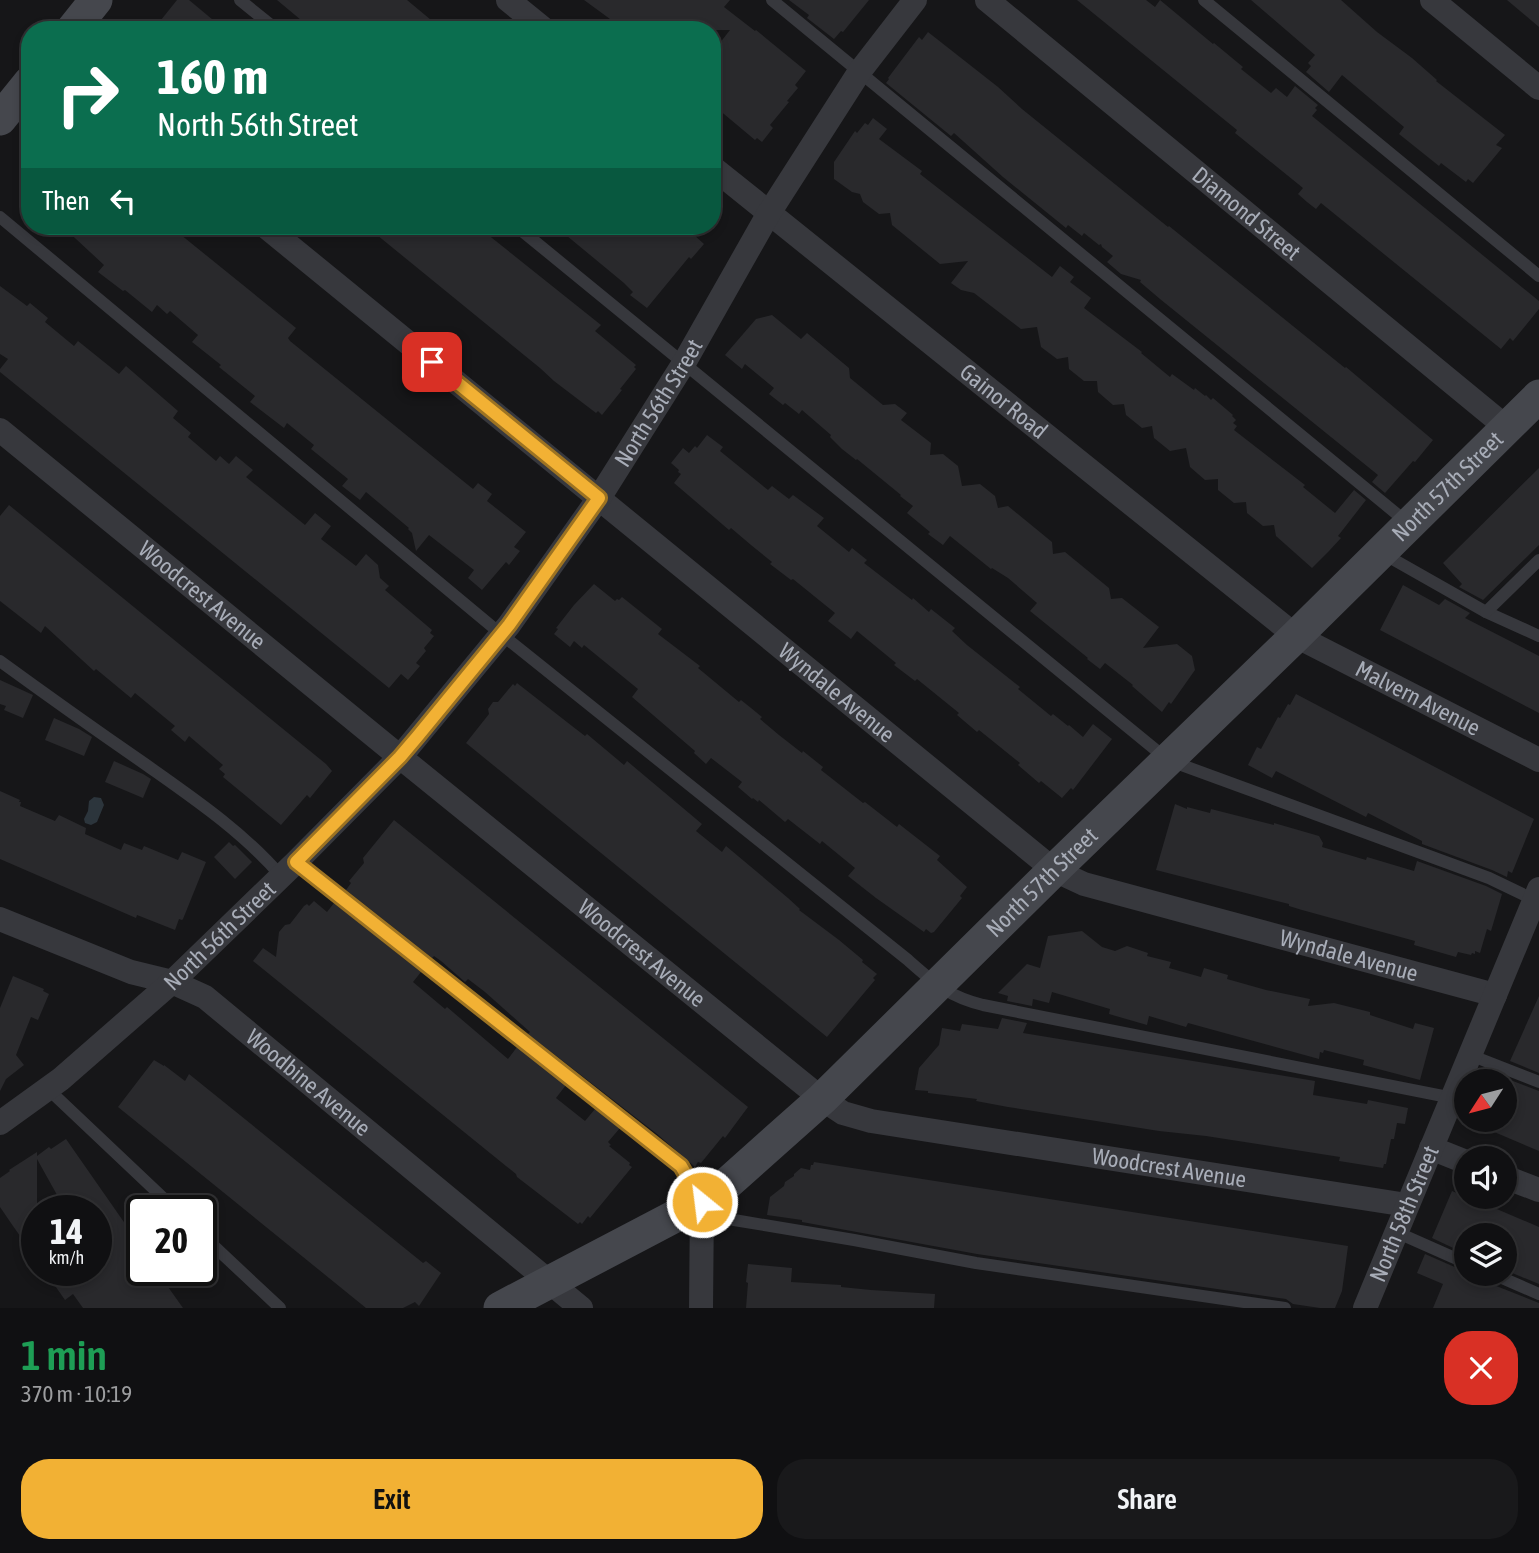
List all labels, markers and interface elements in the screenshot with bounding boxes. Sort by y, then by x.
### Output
text: 160 m [157,48,268,104]
icon: right [42,49,133,140]
text: North 56th Street [157,106,359,143]
street label: Diamond Street [1187,162,1306,265]
icon: left [104,182,142,220]
text: Then [42,186,90,216]
pin [402,332,462,392]
street label: North 56th Street [609,335,708,471]
icon: arrive [413,343,451,381]
street label: Gainor Road [955,358,1052,444]
street label: North 57th Street [1387,426,1508,547]
street label: Woodcrest Avenue [133,536,271,655]
street label: Wyndale Avenue [773,638,900,748]
street label: Malvern Avenue [1351,656,1485,741]
street label: North 57th Street [981,822,1103,942]
street label: North 56th Street [159,876,281,996]
street label: Woodcrest Avenue [573,894,711,1012]
street label: Wyndale Avenue [1277,924,1421,987]
street label: Woodbine Avenue [241,1024,376,1141]
north arrow [1454,1069,1517,1132]
map controls [1454,1069,1517,1286]
street label: North 58th Street [1364,1142,1444,1286]
street label: Woodcrest Avenue [1090,1143,1248,1193]
button: sound [1454,1146,1517,1209]
position arrow [665,1165,739,1239]
speed limit sign: 20 [126,1195,217,1286]
text: 14 [50,1211,83,1251]
button: layers [1454,1223,1517,1286]
text: km/h [49,1247,84,1268]
text: 1 min [21,1331,107,1379]
button: close [1444,1331,1518,1405]
text: 370 m · 10:19 [21,1381,132,1407]
button: Exit [21,1459,763,1539]
button: Share [777,1459,1518,1539]

